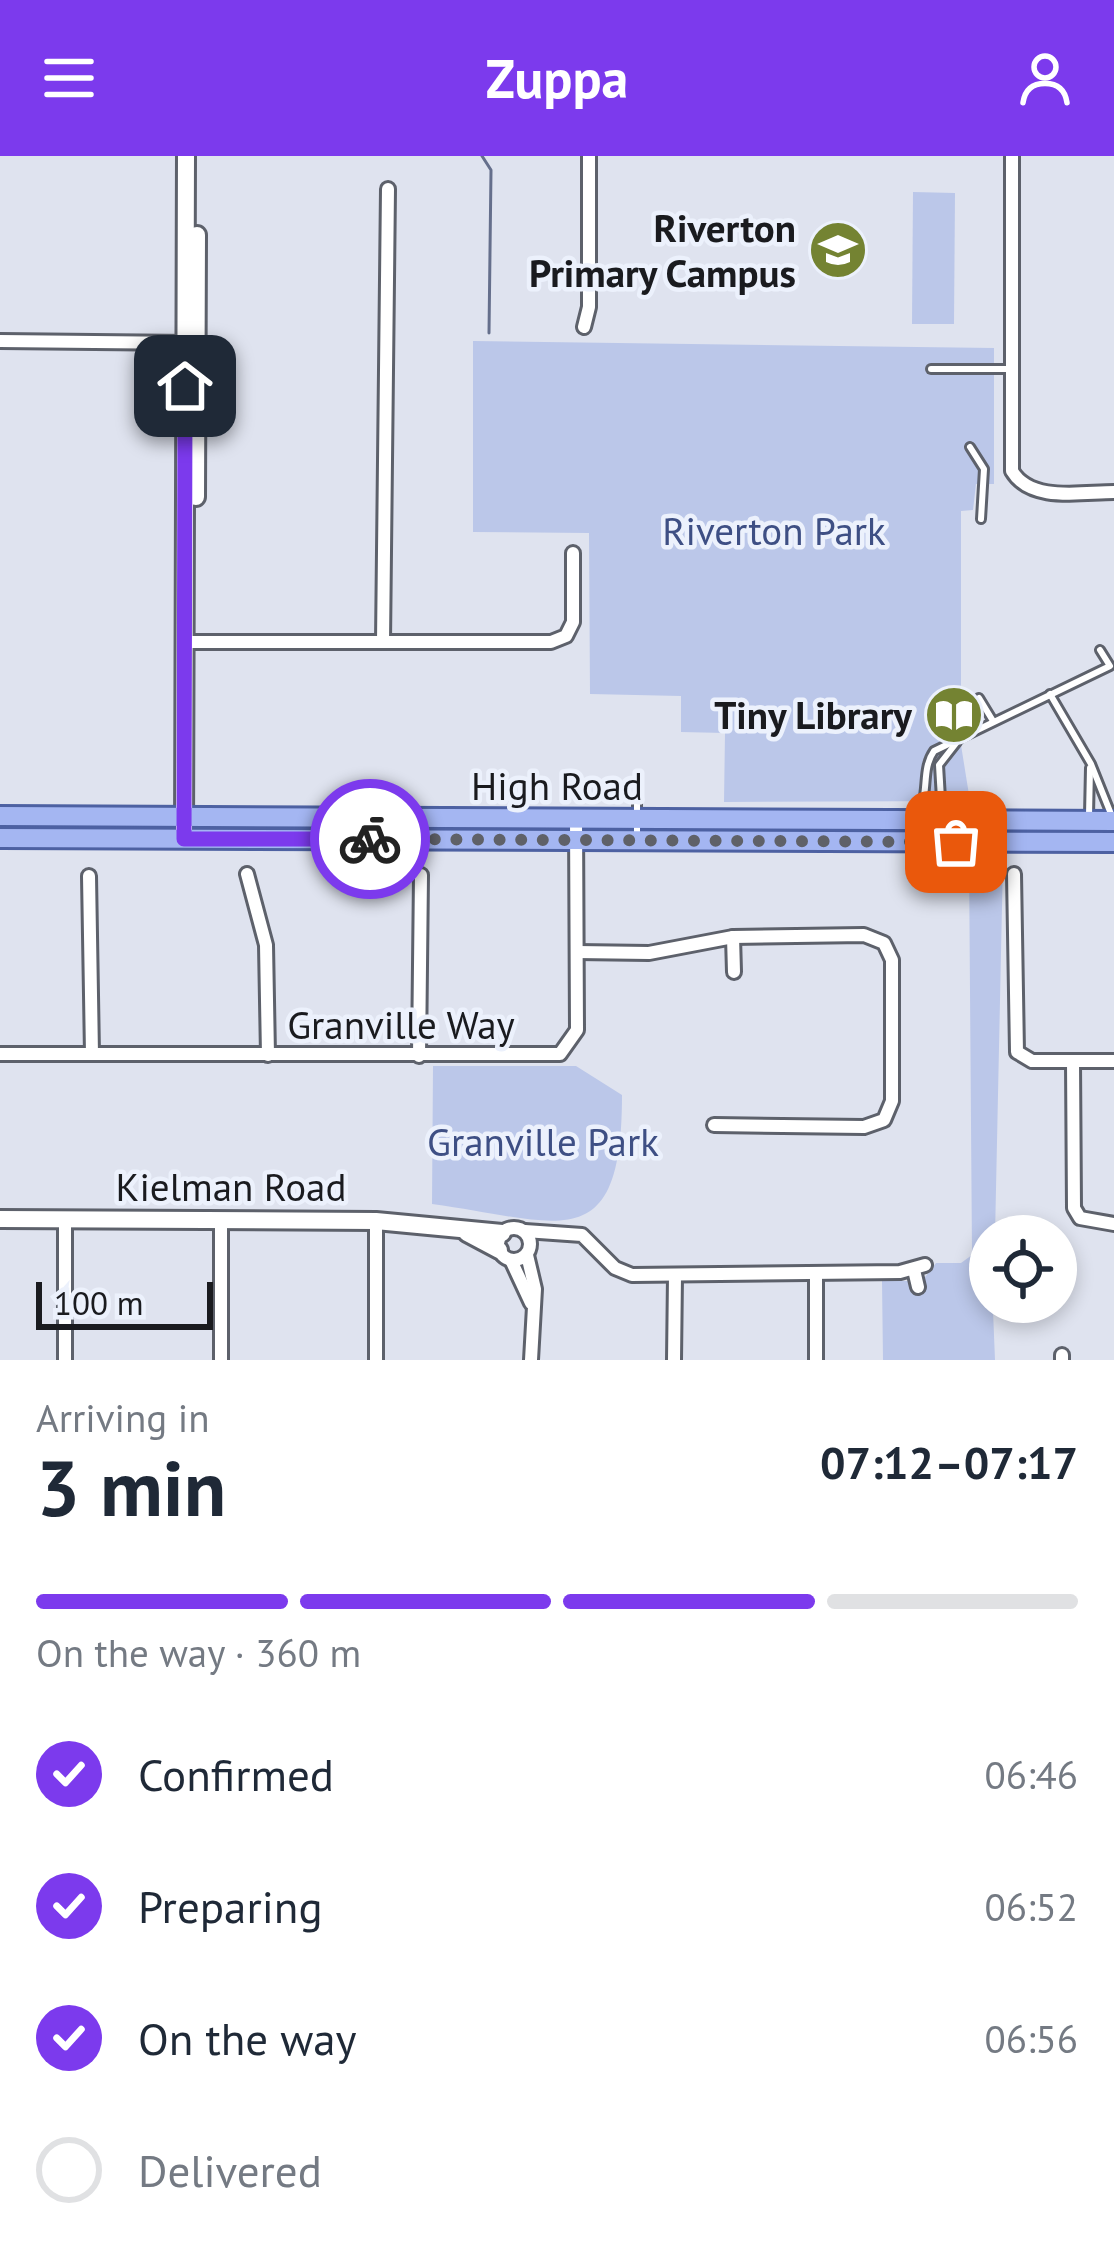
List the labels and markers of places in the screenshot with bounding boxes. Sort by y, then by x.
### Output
place label: Riverton Primary Campus [529,202,796,298]
school or university icon: Riverton Primary Campus [807,219,869,281]
pin [134,335,236,437]
library icon: Tiny Library [923,684,985,746]
place label: Tiny Library [714,689,912,740]
pin [905,791,1007,893]

